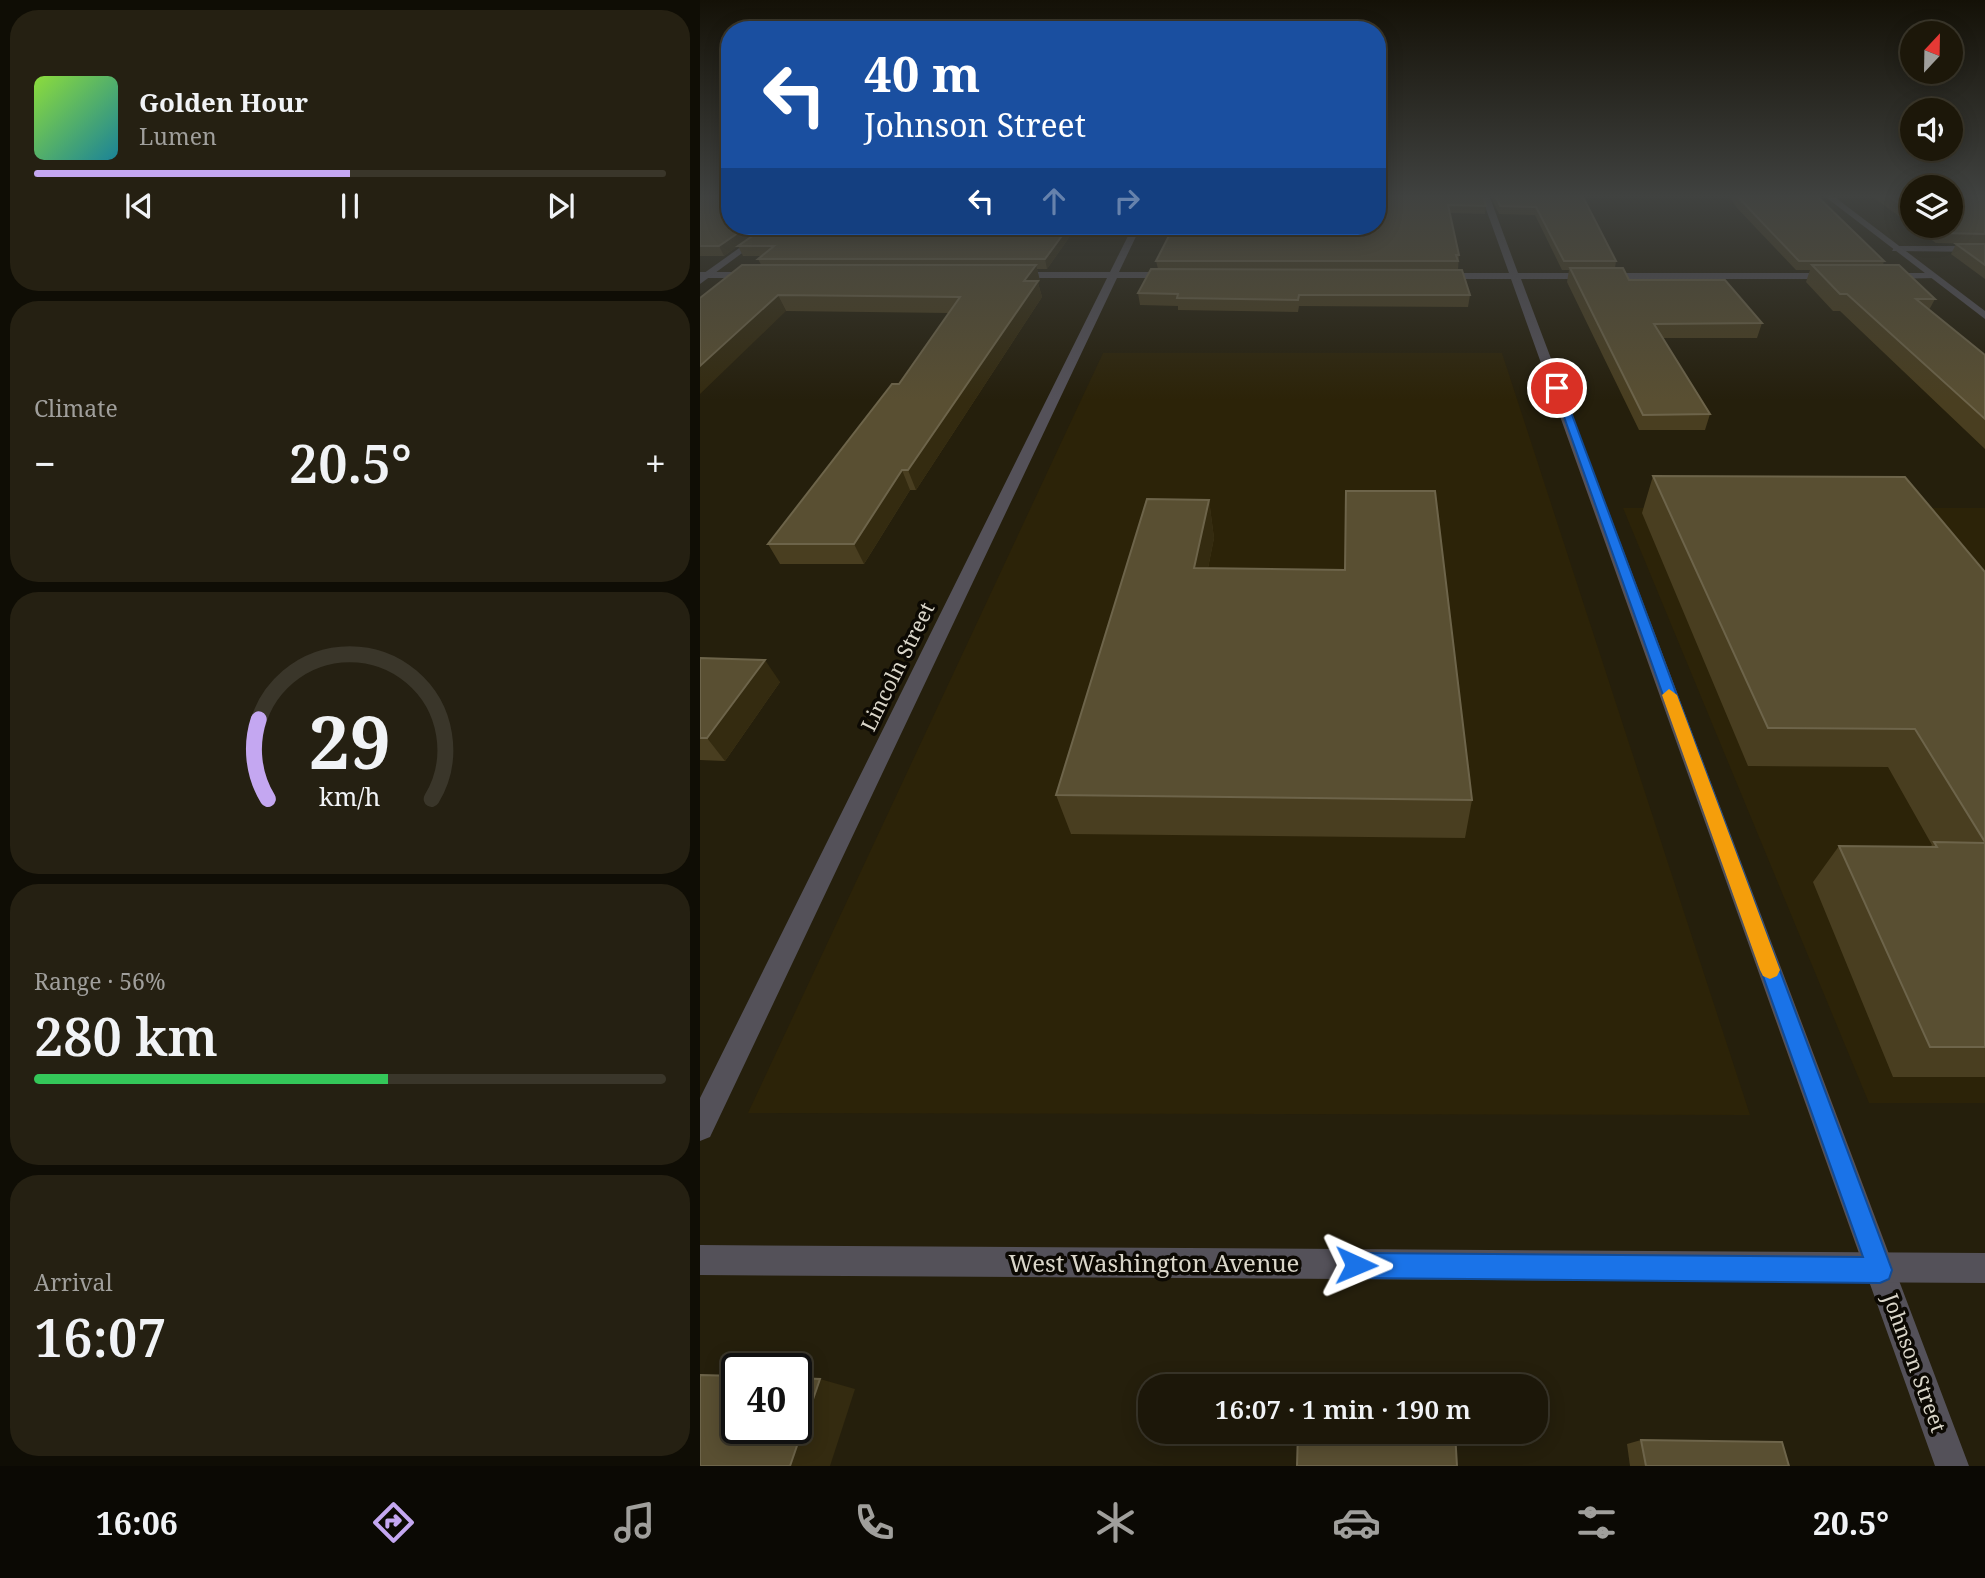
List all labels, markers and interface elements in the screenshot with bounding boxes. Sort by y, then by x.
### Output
north arrow [1900,21,1964,84]
map controls [1900,21,1963,238]
text: 40 m [864,40,980,106]
icon: left [749,49,840,140]
text: Golden Hour [139,84,308,120]
button: sound [1900,98,1963,161]
text: Johnson Street [864,103,1086,146]
text: Lumen [139,120,217,152]
button: layers [1900,175,1963,238]
icon: left [962,182,1000,220]
icon: ahead [1035,182,1073,220]
icon: right [1108,182,1146,220]
icon: previous [120,187,158,225]
icon: pause [331,187,369,225]
icon: next [542,187,580,225]
pin [1527,358,1587,418]
icon: arrive [1538,369,1576,407]
text: Climate [34,392,118,424]
text: 20.5° [289,427,412,498]
text: − [34,437,56,489]
text: + [645,437,666,489]
street label: Lincoln Street [854,598,940,736]
text: 29 [309,691,391,790]
text: km/h [319,779,381,813]
text: Range · 56% [34,965,166,997]
text: 280 km [34,1000,218,1071]
position arrow [1319,1228,1393,1302]
street label: West Washington Avenue [1009,1246,1299,1279]
text: Arrival [34,1266,113,1298]
street label: Johnson Street [1877,1288,1953,1436]
text: 16:07 [34,1301,167,1372]
speed limit sign: 40 [721,1353,812,1444]
text: 16:07 · 1 min · 190 m [1215,1391,1471,1427]
icon: directions [369,1498,418,1547]
icon: music [610,1498,659,1547]
icon: phone [850,1498,899,1547]
icon: climate [1091,1498,1140,1547]
icon: car [1332,1498,1381,1547]
icon: filters [1572,1498,1621,1547]
text: 16:06 [96,1501,178,1544]
text: 20.5° [1813,1501,1889,1544]

